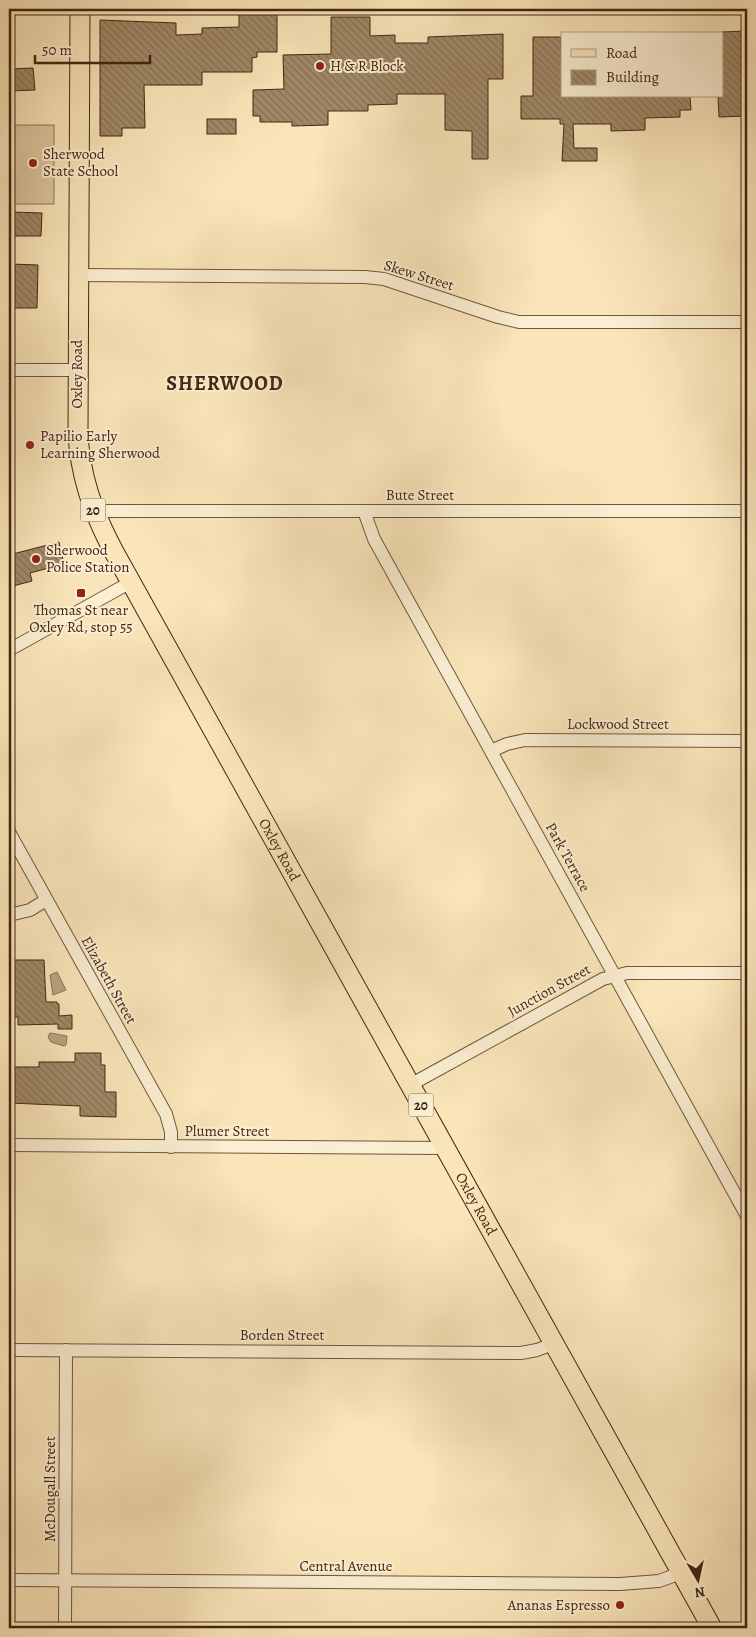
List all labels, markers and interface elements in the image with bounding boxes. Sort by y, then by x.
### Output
scale bar [35,32,150,64]
legend [561,32,724,98]
text: 50 m [42,40,72,60]
text: Road [606,43,638,63]
place label: H & R Block [330,56,404,76]
marker: H & R Block [314,60,326,72]
text: Building [606,67,659,87]
place label: Sherwood State School [43,144,118,181]
marker: Sherwood State School [27,157,39,169]
street label: Skew Street [382,255,456,295]
street label: Oxley Road [67,339,87,408]
district label: SHERWOOD [166,370,284,397]
place label: Papilio Early Learning Sherwood [40,426,161,463]
marker: Papilio Early Learning Sherwood [24,439,36,451]
street label: Bute Street [386,485,454,505]
road number: 20 [80,498,106,522]
place label: Sherwood Police Station [46,540,130,577]
marker: Sherwood Police Station [30,553,42,565]
marker: Thomas St near Oxley Rd, stop 55 [75,587,87,599]
place label: Thomas St near Oxley Rd, stop 55 [29,600,133,637]
street label: Lockwood Street [567,714,669,734]
street label: Oxley Road [254,815,305,885]
street label: Park Terrace [541,819,595,895]
street label: Elizabeth Street [77,932,141,1028]
street label: Junction Street [504,959,594,1021]
road number: 20 [408,1094,434,1116]
street label: Plumer Street [185,1121,269,1141]
street label: Oxley Road [451,1169,502,1239]
street label: Borden Street [240,1325,324,1345]
street label: McDougall Street [40,1436,60,1542]
north arrow [674,1554,724,1604]
street label: Central Avenue [300,1556,393,1576]
text: N [693,1582,706,1603]
place label: Ananas Espresso [506,1595,610,1615]
marker: Ananas Espresso [614,1599,626,1611]

